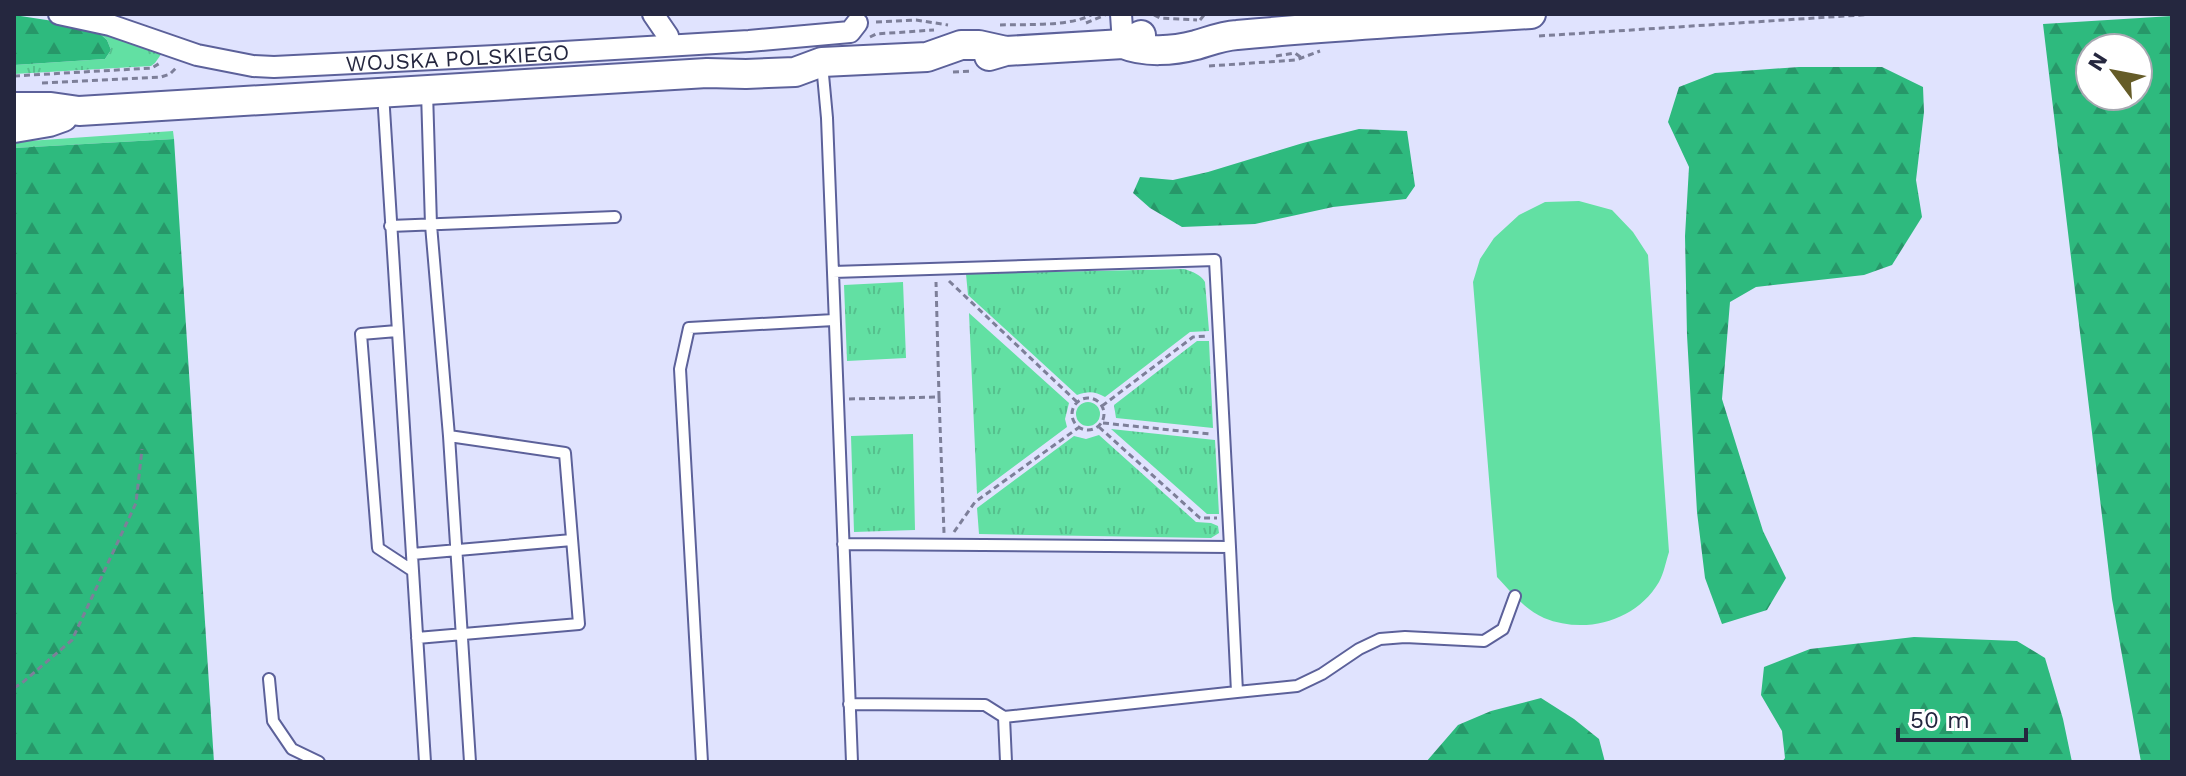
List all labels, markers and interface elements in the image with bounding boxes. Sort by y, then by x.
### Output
north arrow [2074,32,2154,112]
street label: WOJSKA POLSKIEGO [345,39,570,76]
text: N [2083,48,2112,75]
scale bar [1898,692,2026,742]
text: 50 m [1910,706,1970,734]

